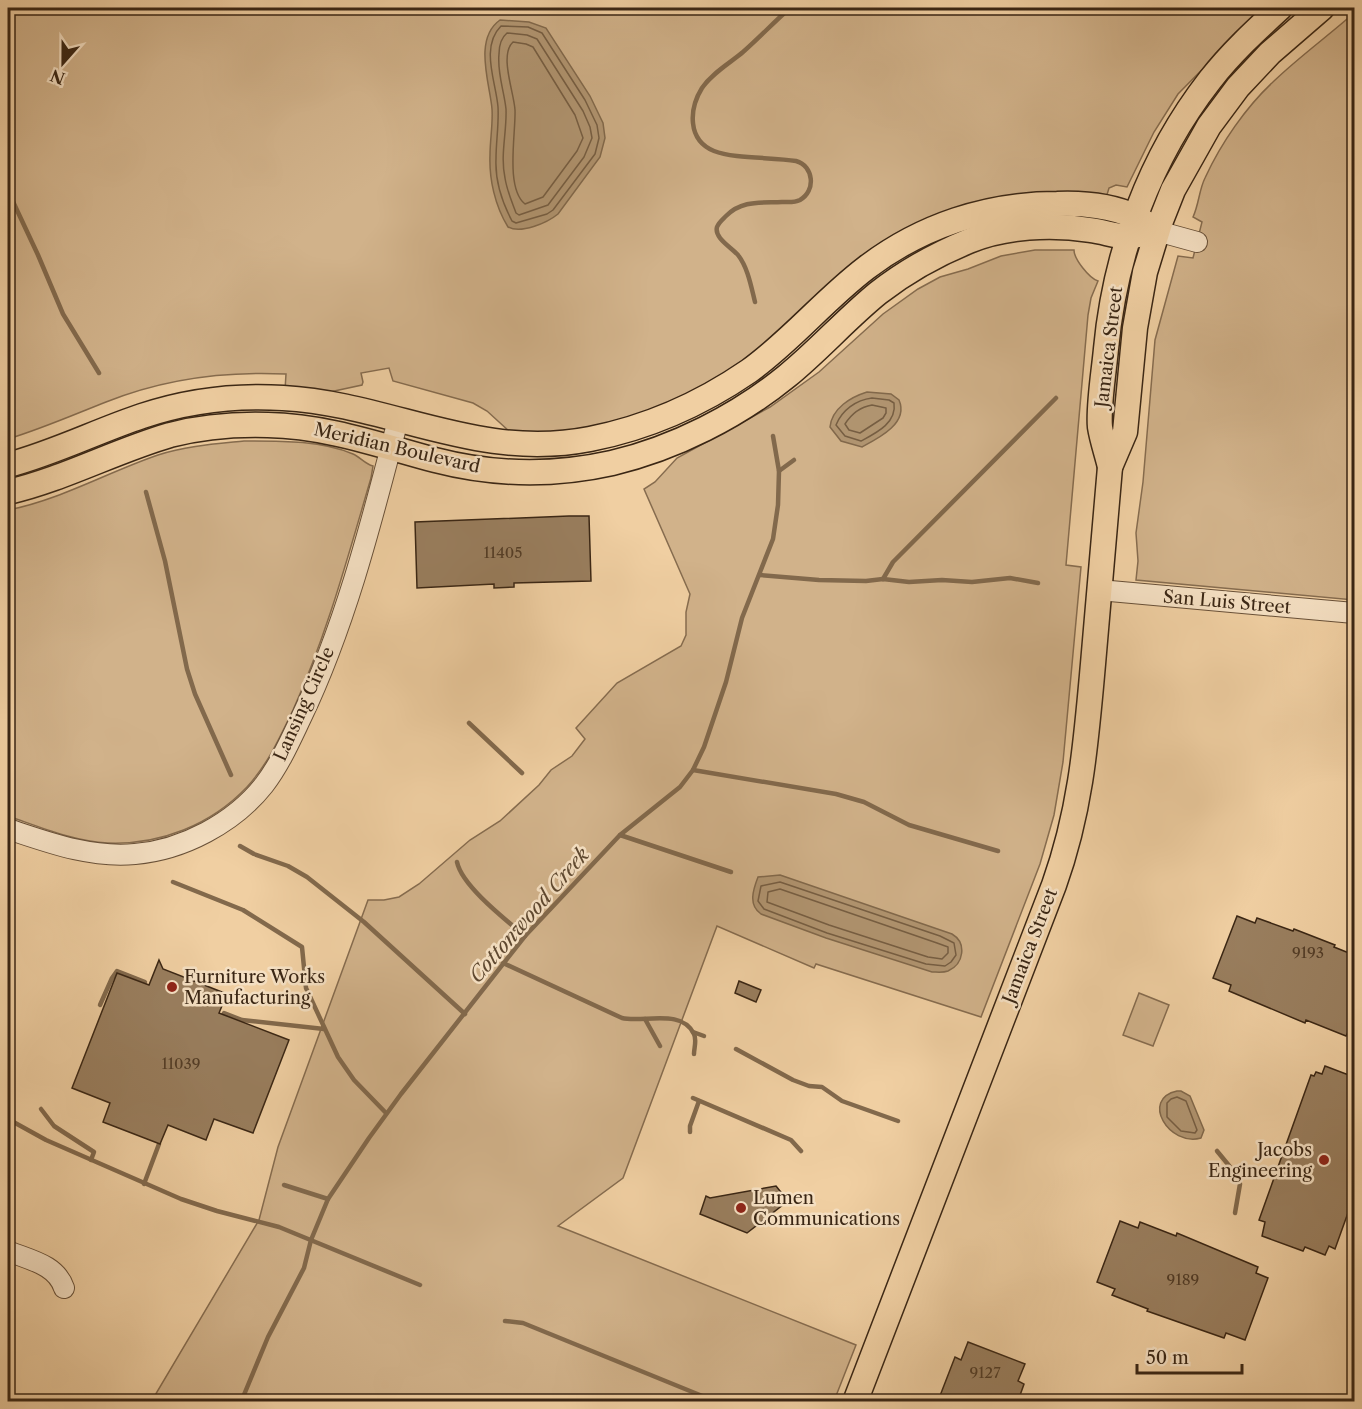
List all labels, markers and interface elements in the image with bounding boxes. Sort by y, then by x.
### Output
north arrow [33,33,93,93]
text: N [47,65,68,89]
street label: Jamaica Street [1090,285,1127,412]
street label: Meridian Boulevard [312,418,482,478]
house number: 11405 [484,543,522,562]
street label: San Luis Street [1162,585,1292,619]
street label: Lansing Circle [269,643,339,765]
water label: Cottonwood Creek [464,842,595,987]
street label: Jamaica Street [997,885,1062,1010]
house number: 9193 [1292,943,1324,962]
place label: Furniture Works Manufacturing [184,966,325,1009]
marker: Furniture Works Manufacturing [165,980,179,994]
house number: 11039 [161,1054,201,1073]
place label: Jacobs Engineering [1208,1139,1313,1182]
marker: Jacobs Engineering [1317,1153,1331,1167]
place label: Lumen Communications [753,1187,900,1230]
marker: Lumen Communications [734,1201,748,1215]
house number: 9189 [1167,1270,1199,1289]
scale bar [1137,1337,1242,1375]
text: 50 m [1146,1347,1189,1369]
house number: 9127 [969,1363,1001,1382]

